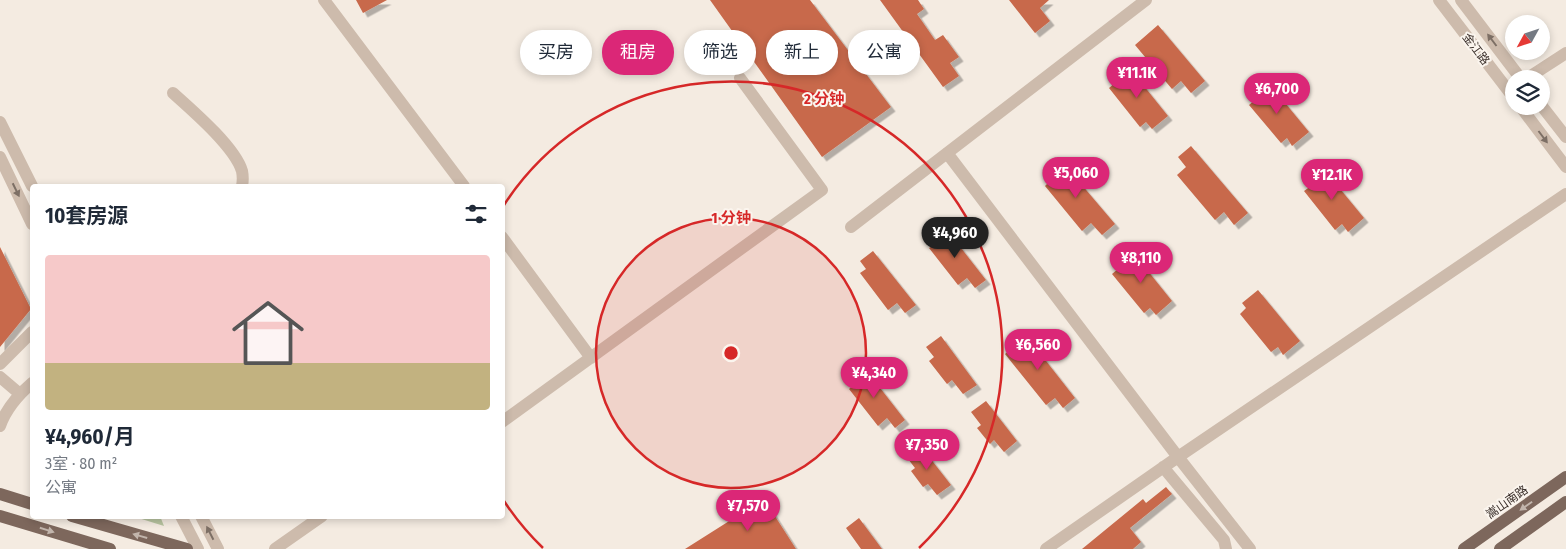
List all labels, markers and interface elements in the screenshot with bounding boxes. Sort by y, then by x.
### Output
north arrow [1505,15,1550,60]
map controls [1505,15,1550,115]
chip: 买房 [520,30,592,75]
chip: 租房 [602,30,674,75]
chip: 筛选 [684,30,756,75]
chip: 新上 [766,30,838,75]
chip: 公寓 [848,30,920,75]
street label: 金江路 [1460,30,1492,68]
one-way arrow [1486,34,1497,47]
pin: ¥11.1K [1096,56,1178,99]
text: ¥11.1K [1117,63,1157,82]
button: layers [1505,70,1550,115]
pin: ¥6,700 [1236,72,1318,115]
text: ¥6,700 [1255,79,1299,98]
text: 2 分钟 [803,90,844,108]
one-way arrow [1538,130,1548,144]
pin: ¥5,060 [1035,156,1117,199]
pin: ¥12.1K [1291,158,1373,201]
text: ¥5,060 [1053,163,1099,182]
text: ¥12.1K [1312,165,1352,184]
one-way arrow [12,183,20,198]
icon: filters [462,200,490,228]
text: 10套房源 [45,203,128,229]
text: 1 分钟 [711,209,751,227]
pin: ¥4,960 [914,216,996,259]
text: ¥4,960 [933,223,977,242]
pin: ¥8,110 [1100,242,1182,284]
text: ¥8,110 [1121,248,1161,267]
icon: home [223,288,313,378]
pin: ¥6,560 [997,328,1079,371]
text: ¥6,560 [1016,335,1060,354]
centre of rings [722,344,740,362]
pin: ¥4,340 [833,356,915,399]
text: ¥4,340 [852,363,896,382]
text: ¥4,960/月 [45,424,135,450]
pin: ¥7,350 [886,428,968,471]
text: ¥7,350 [905,435,949,454]
text: 3室 · 80 m² [45,454,117,473]
text: 公寓 [45,478,77,497]
street label: 嵩山南路 [1483,482,1531,522]
pin: ¥7,570 [707,490,789,532]
text: ¥7,570 [727,496,769,515]
one-way arrow [1520,500,1533,511]
one-way arrow [206,525,214,540]
one-way arrow [39,527,54,535]
one-way arrow [132,531,147,539]

